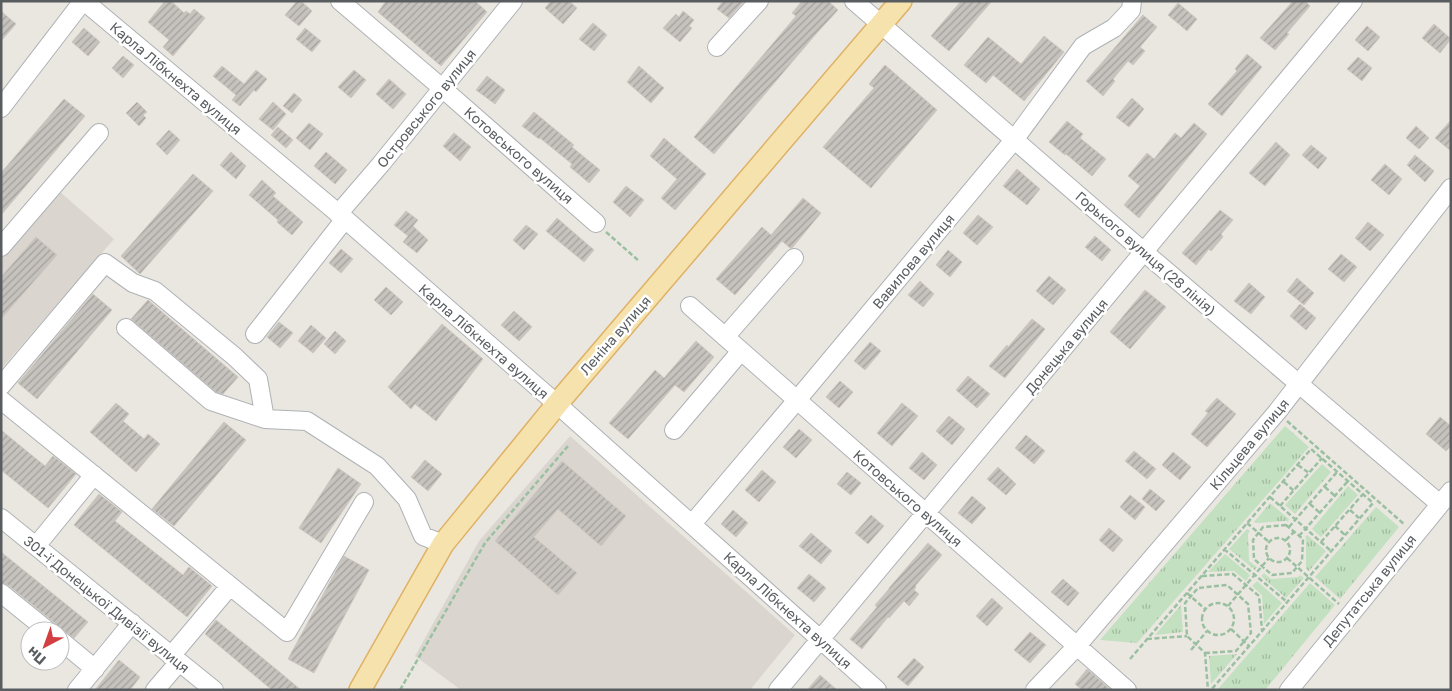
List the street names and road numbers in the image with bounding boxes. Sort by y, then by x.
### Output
street label: Карла Лібкнехта вулиця [107,18,245,138]
street label: Островського вулиця [373,45,479,171]
street label: Котовського вулиця [461,103,577,207]
street label: Горького вулиця (28 лiнiя) [1072,187,1220,319]
street label: Вавилова вулиця [868,210,958,312]
street label: Карла Лібкнехта вулиця [416,280,552,402]
street label: Леніна вулиця [576,292,654,378]
street label: Донецька вулиця [1021,295,1111,397]
street label: Кільцева вулиця [1206,395,1292,493]
street label: Котовського вулиця [850,446,966,550]
street label: Депутатська вулиця [1319,531,1419,649]
street label: 301-ї Донецької Дивізії вулиця [21,532,193,676]
street label: Карла Лібкнехта вулиця [720,548,856,672]

